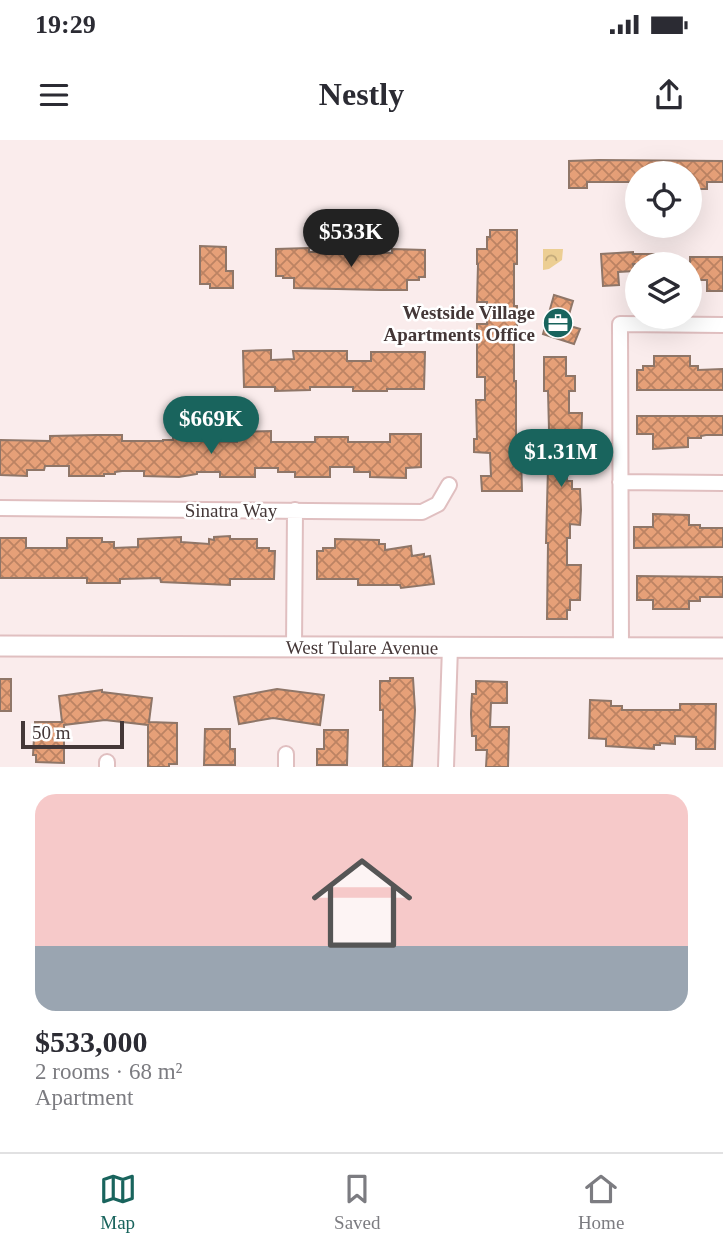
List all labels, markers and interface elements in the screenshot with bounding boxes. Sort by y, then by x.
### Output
text: 19:29 [35,10,96,39]
icon: menu [35,76,73,114]
text: Nestly [319,76,404,112]
icon: share [650,76,688,114]
map controls [625,161,702,329]
button: locate [625,161,702,238]
pin: $533K [302,209,400,269]
text: $533K [319,219,383,244]
button: layers [625,252,702,329]
place label: Westside Village Apartments Office [384,302,535,345]
office icon: Westside Village Apartments Office [541,306,575,340]
pin: $669K [162,396,260,456]
text: $669K [179,406,243,431]
pin: $1.31M [504,430,618,489]
text: $1.31M [524,439,598,464]
street label: Sinatra Way [185,500,278,521]
street label: West Tulare Avenue [286,636,438,658]
scale bar [21,718,124,750]
text: 50 m [32,722,71,743]
icon: home [299,840,425,966]
text: $533,000 [35,1025,148,1058]
text: 2 rooms · 68 m² [35,1059,182,1084]
text: Apartment [35,1085,133,1110]
tab: Map [99,1170,137,1234]
tab: Saved [334,1170,381,1234]
tab: Home [578,1170,624,1234]

